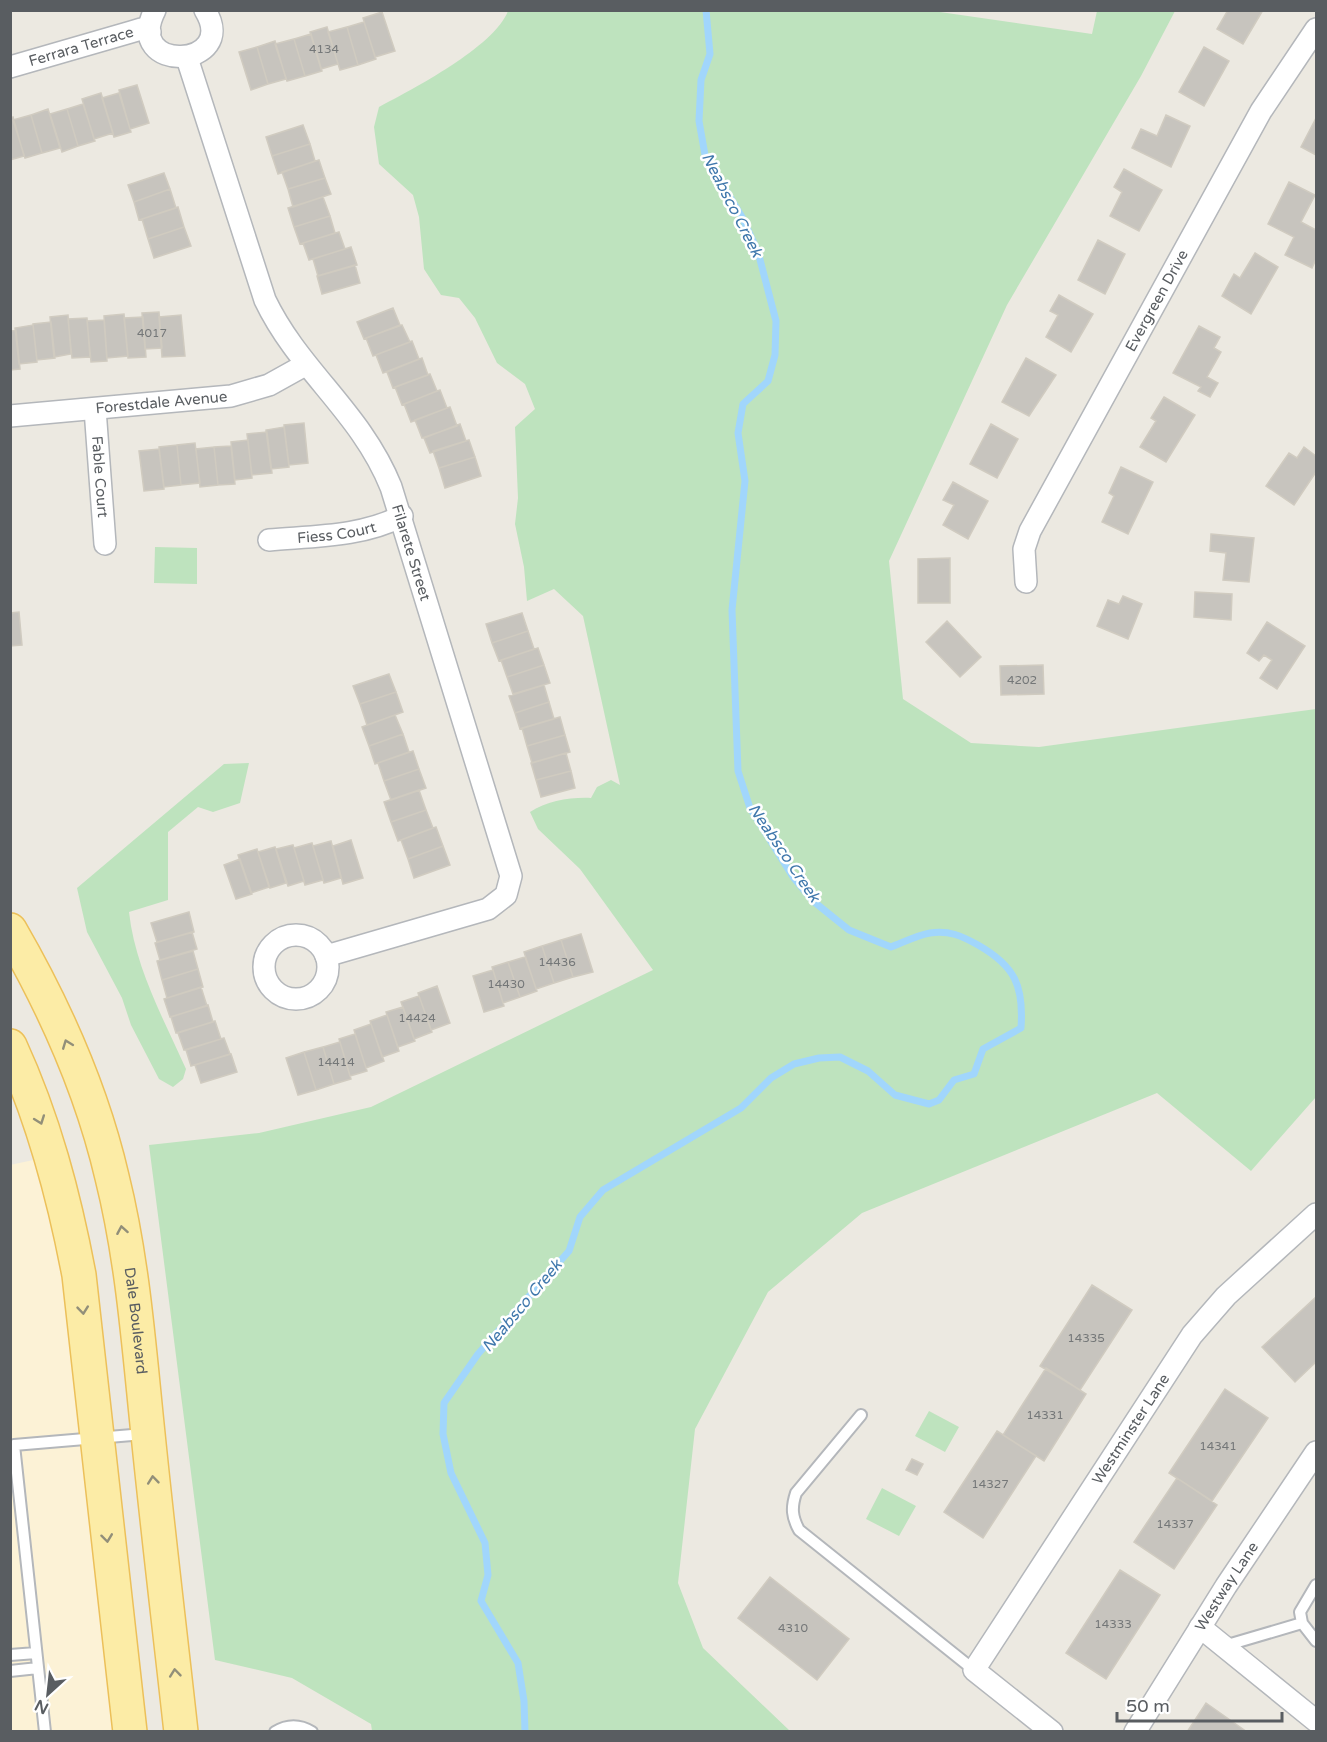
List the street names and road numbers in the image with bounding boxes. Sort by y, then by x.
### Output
street label: Ferrara Terrace [27,23,136,70]
street label: Evergreen Drive [1122,247,1192,355]
street label: Forestdale Avenue [95,387,228,417]
street label: Fable Court [88,435,112,519]
street label: Filarete Street [388,502,435,603]
street label: Fiess Court [297,518,378,547]
street label: Dale Boulevard [121,1266,151,1375]
street label: Westminster Lane [1088,1371,1173,1488]
street label: Westway Lane [1191,1538,1262,1634]

